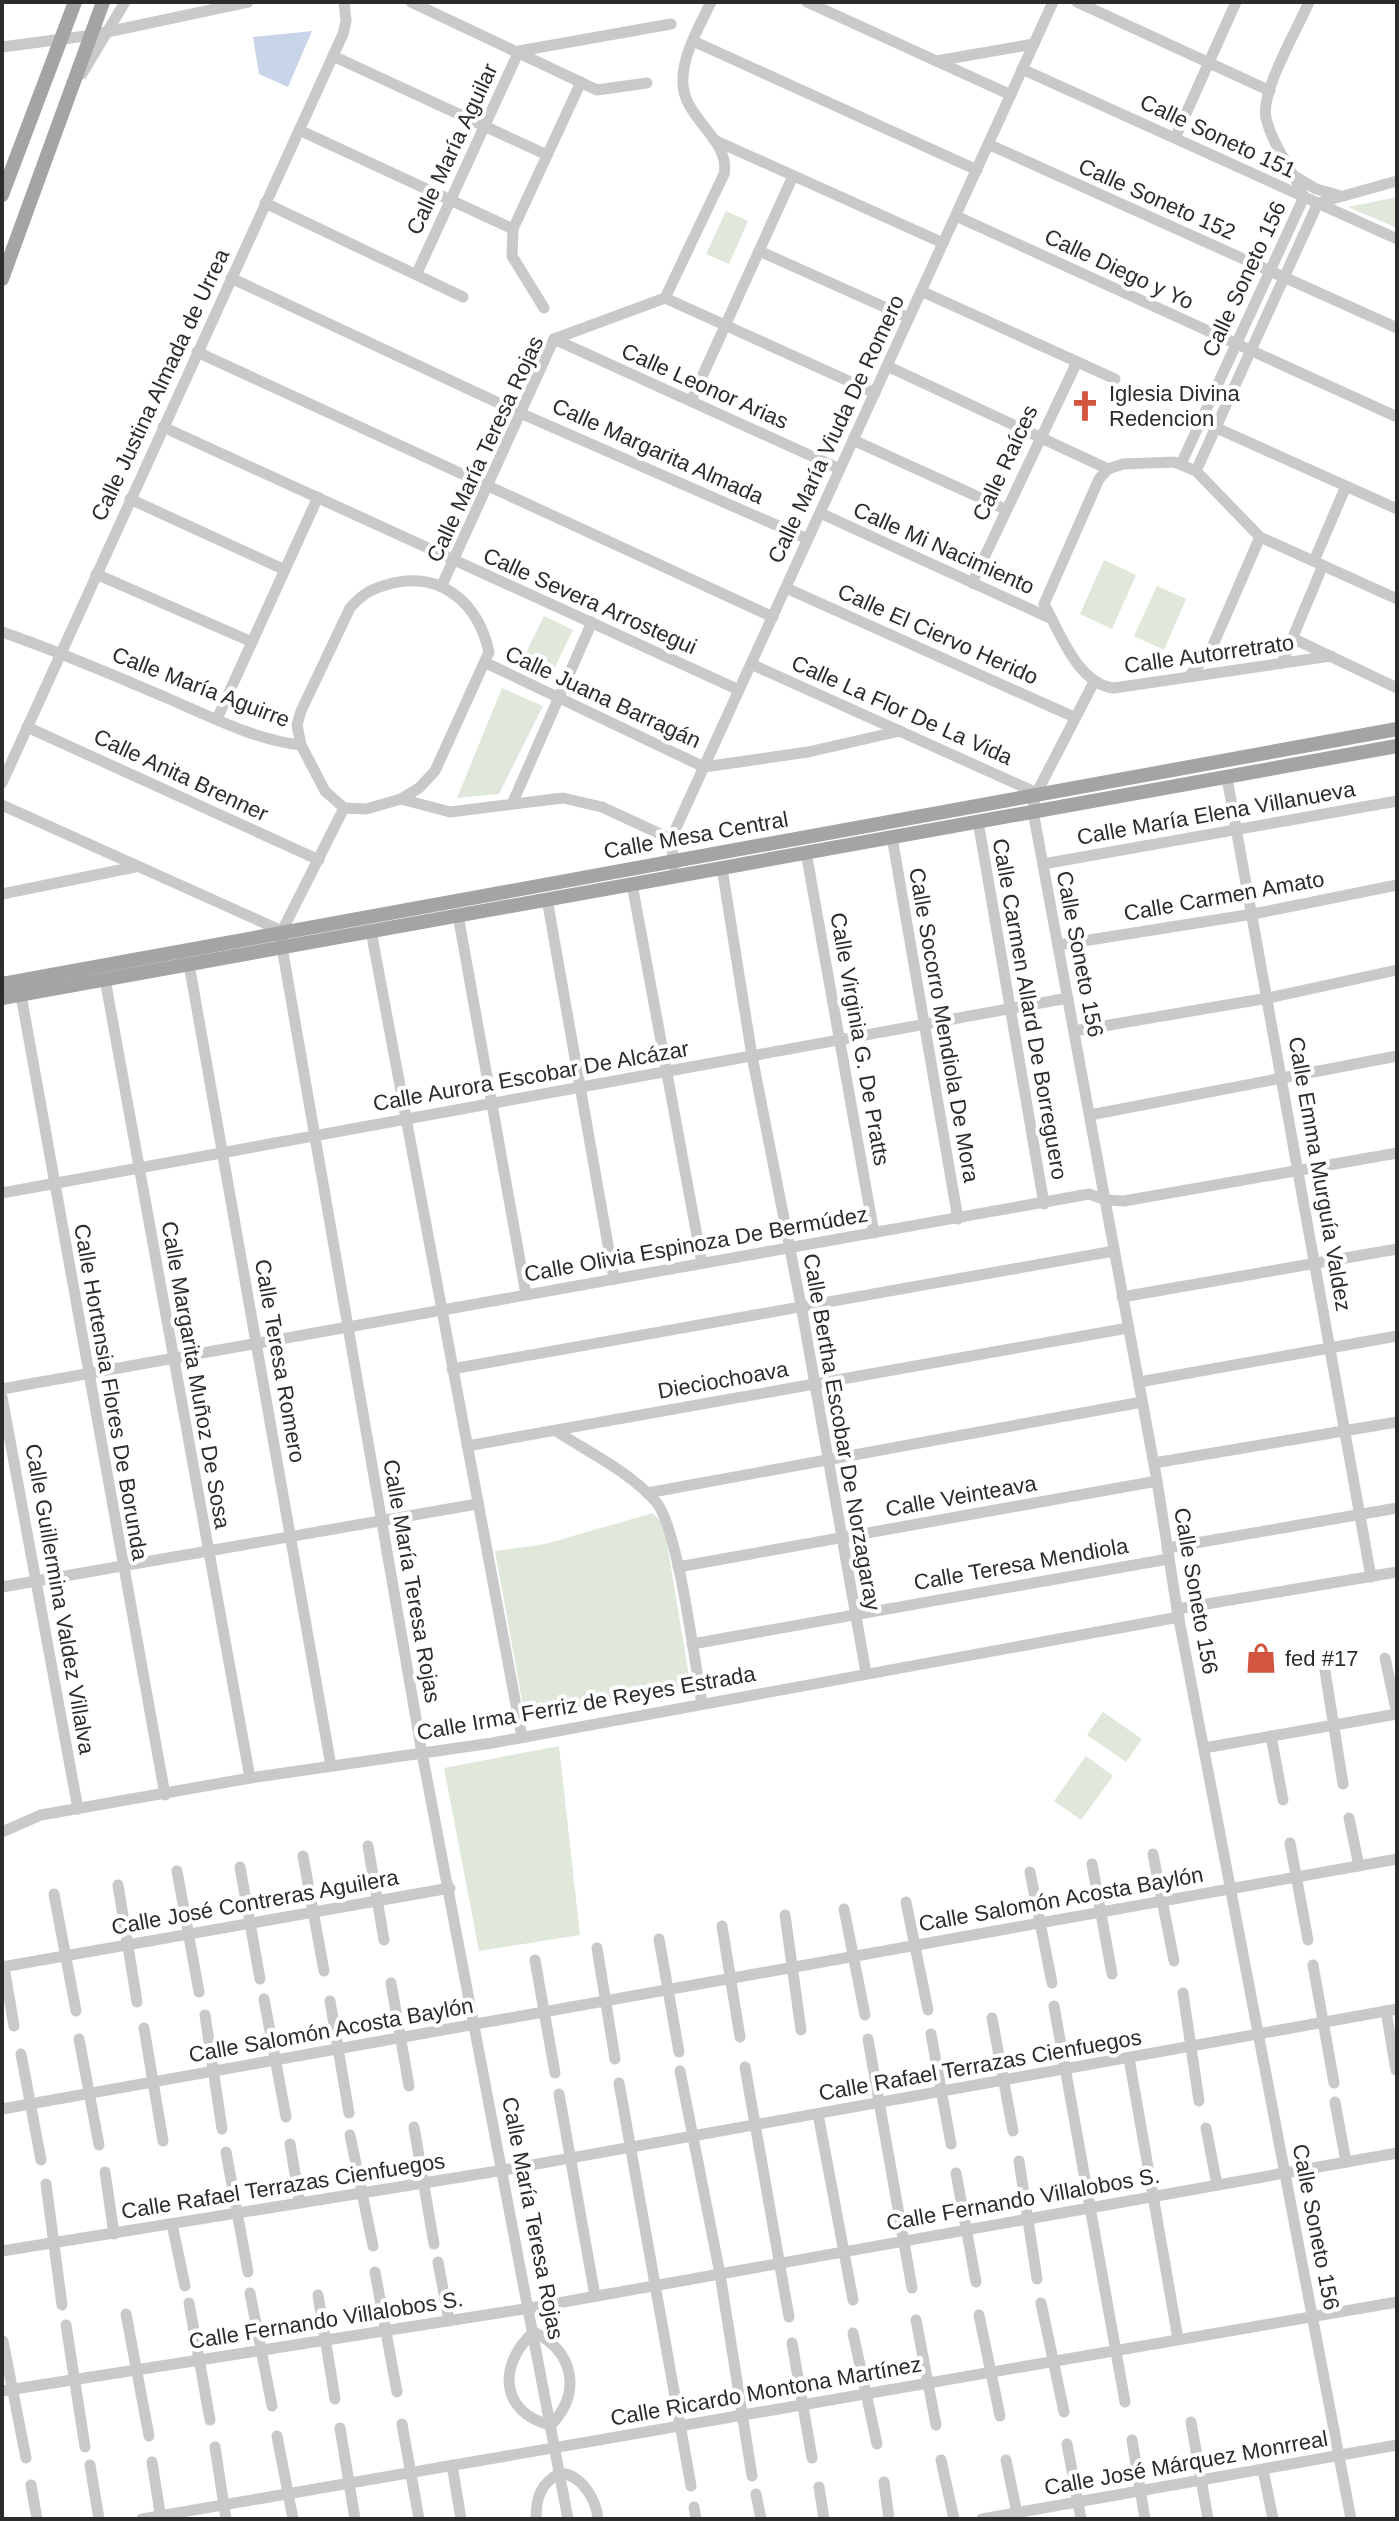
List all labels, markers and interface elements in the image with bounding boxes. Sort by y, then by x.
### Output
street label: Calle María Aguilar [401,59,503,239]
street label: Calle Soneto 151 [1136,89,1300,183]
street label: Calle Soneto 152 [1075,153,1239,245]
street label: Calle Soneto 156 [1197,197,1291,361]
street label: Calle Diego y Yo [1041,224,1197,314]
street label: Calle Justina Almada de Urrea [86,244,234,525]
street label: Calle María Viuda De Romero [763,291,909,567]
street label: Calle María Teresa Rojas [422,332,548,566]
street label: Calle Leonor Arias [618,338,792,434]
place label: Iglesia Divina Redencion [1109,381,1241,431]
church icon: Iglesia Divina Redencion [1068,389,1102,423]
street label: Calle Margarita Almada [548,393,768,509]
street label: Calle Raíces [967,401,1043,525]
street label: Calle Mi Nacimiento [850,497,1038,599]
street label: Calle Severa Arrostegui [479,543,701,659]
street label: Calle El Ciervo Herido [834,579,1042,689]
street label: Calle Autorretrato [1122,630,1296,678]
street label: Calle Juana Barragán [501,641,705,753]
street label: Calle María Aguirre [109,642,293,732]
street label: Calle La Flor De La Vida [788,650,1017,770]
street label: Calle Anita Brenner [90,724,272,826]
street label: Calle María Elena Villanueva [1075,776,1358,850]
street label: Calle Mesa Central [602,806,790,864]
street label: Calle Carmen Allard De Borreguero [988,836,1072,1182]
street label: Calle Socorro Mendiola De Mora [904,866,984,1185]
street label: Calle Carmen Amato [1122,866,1326,926]
street label: Calle Soneto 156 [1052,869,1108,1039]
street label: Calle Virginia G. De Pratts [825,911,895,1167]
street label: Calle Emma Murguía Valdez [1284,1035,1356,1313]
street label: Calle Aurora Escobar De Alcázar [371,1036,691,1116]
street label: Calle Olivia Espinoza De Bermúdez [522,1201,870,1287]
street label: Calle Margarita Muñoz De Sosa [157,1219,236,1531]
street label: Calle Hortensia Flores De Borunda [69,1222,153,1563]
street label: Calle Bertha Escobar De Norzagaray [798,1252,886,1612]
street label: Calle Teresa Romero [250,1257,310,1465]
street label: Dieciochoava [656,1356,791,1404]
street label: Calle Guillermina Valdez Villalva [20,1442,100,1757]
street label: Calle María Teresa Rojas [378,1457,446,1705]
street label: Calle Veinteava [884,1470,1039,1522]
street label: Calle Soneto 156 [1169,1506,1223,1676]
street label: Calle Teresa Mendiola [912,1533,1131,1595]
shop icon: fed #17 [1244,1641,1278,1675]
place label: fed #17 [1285,1646,1358,1671]
street label: Calle Irma Ferriz de Reyes Estrada [415,1661,758,1745]
street label: Calle Salomón Acosta Baylón [917,1862,1205,1936]
street label: Calle José Contreras Aguilera [110,1864,401,1940]
street label: Calle Salomón Acosta Baylón [187,1993,475,2067]
street label: Calle Rafael Terrazas Cienfuegos [817,2024,1143,2106]
street label: Calle María Teresa Rojas [497,2095,569,2341]
street label: Calle Soneto 156 [1288,2142,1344,2312]
street label: Calle Rafael Terrazas Cienfuegos [119,2148,447,2224]
street label: Calle Fernando Villalobos S. [884,2163,1162,2235]
street label: Calle Fernando Villalobos S. [187,2286,465,2354]
street label: Calle Ricardo Montona Martínez [608,2351,924,2431]
street label: Calle José Márquez Monrreal [1042,2426,1330,2500]

